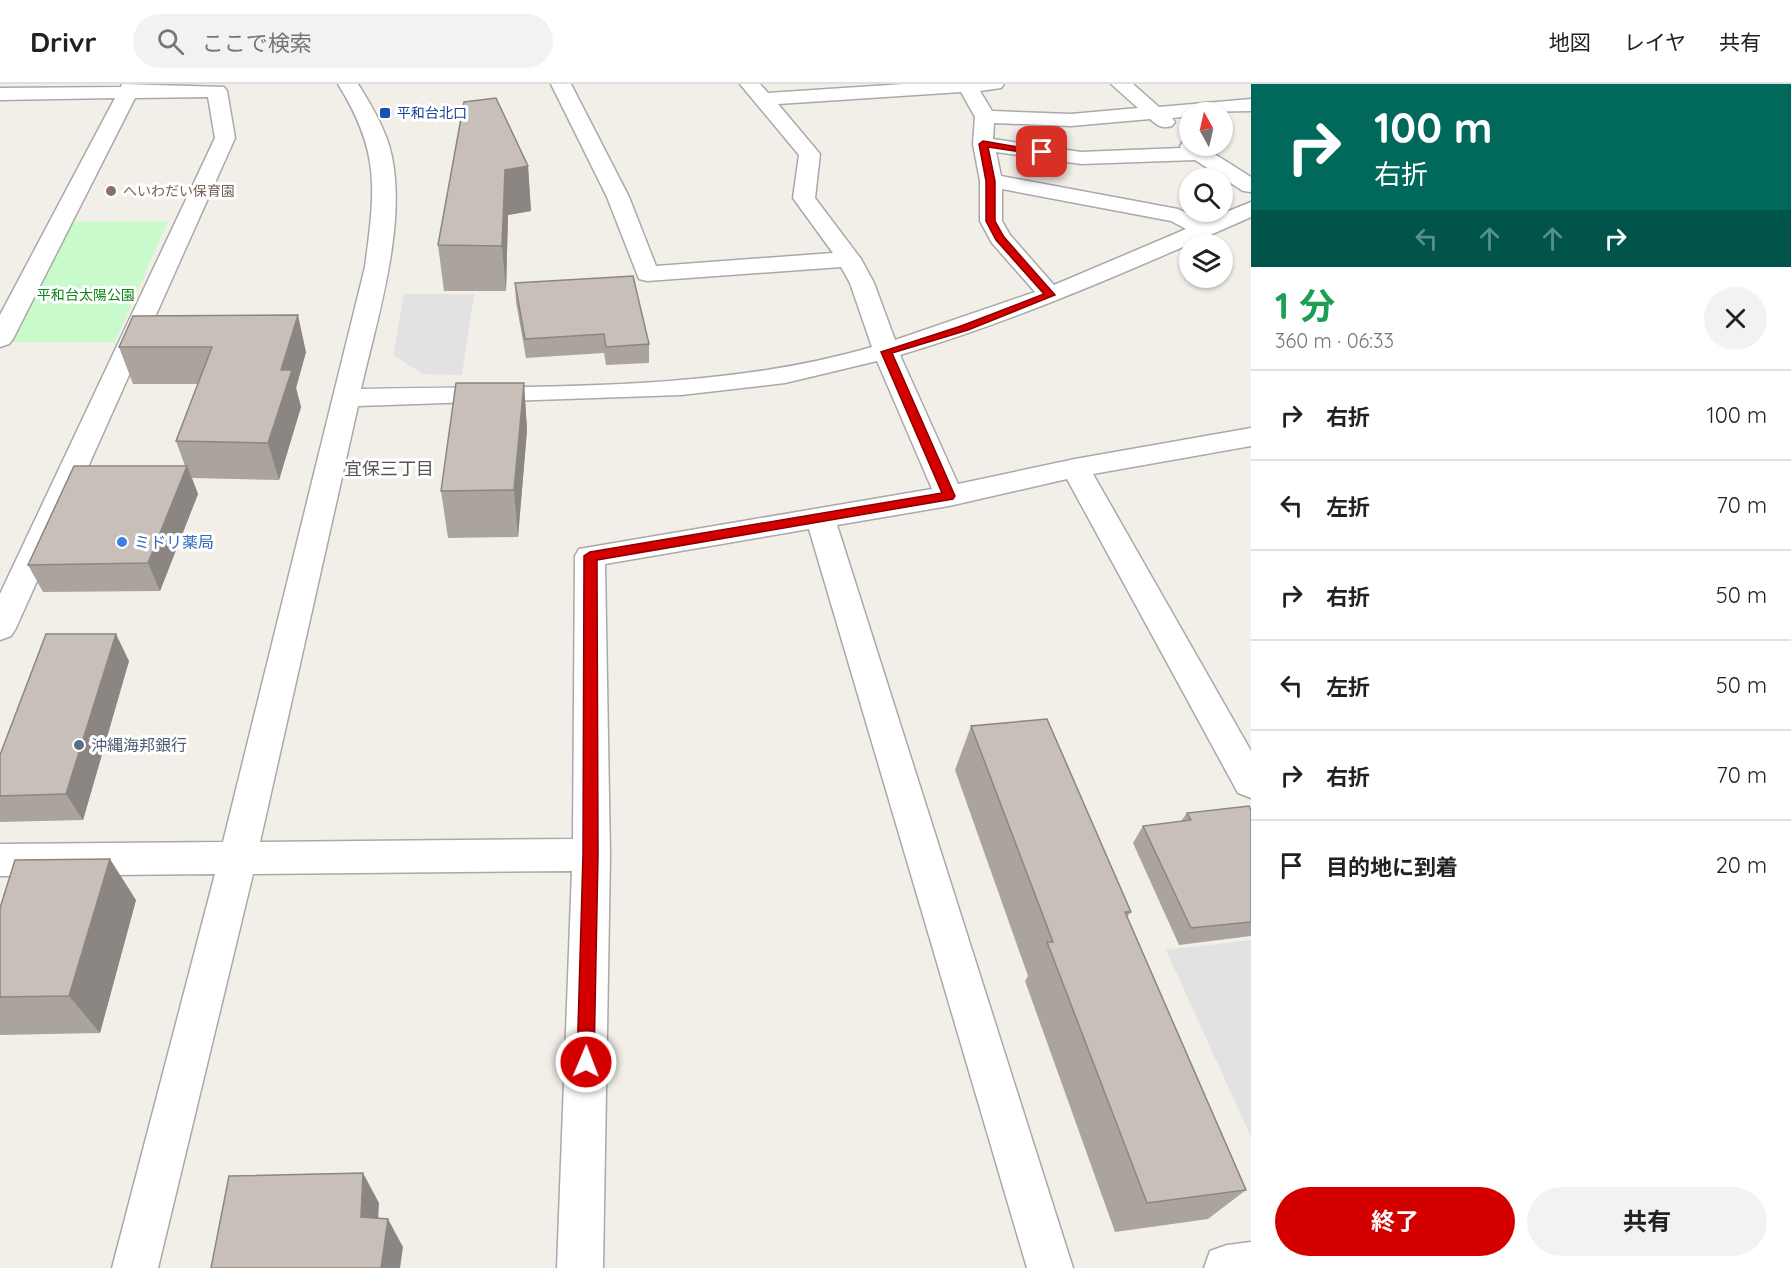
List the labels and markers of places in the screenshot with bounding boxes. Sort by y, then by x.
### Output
place label: 平和台北口 [397,104,467,122]
marker: 平和台北口 [378,106,392,120]
pin [1016,126,1067,177]
place label: へいわだい保育園 [123,182,235,200]
marker: へいわだい保育園 [104,184,118,198]
place label: ミドリ薬局 [134,532,214,552]
marker: ミドリ薬局 [115,535,129,549]
place label: 沖縄海邦銀行 [91,735,187,755]
marker: 沖縄海邦銀行 [72,738,86,752]

